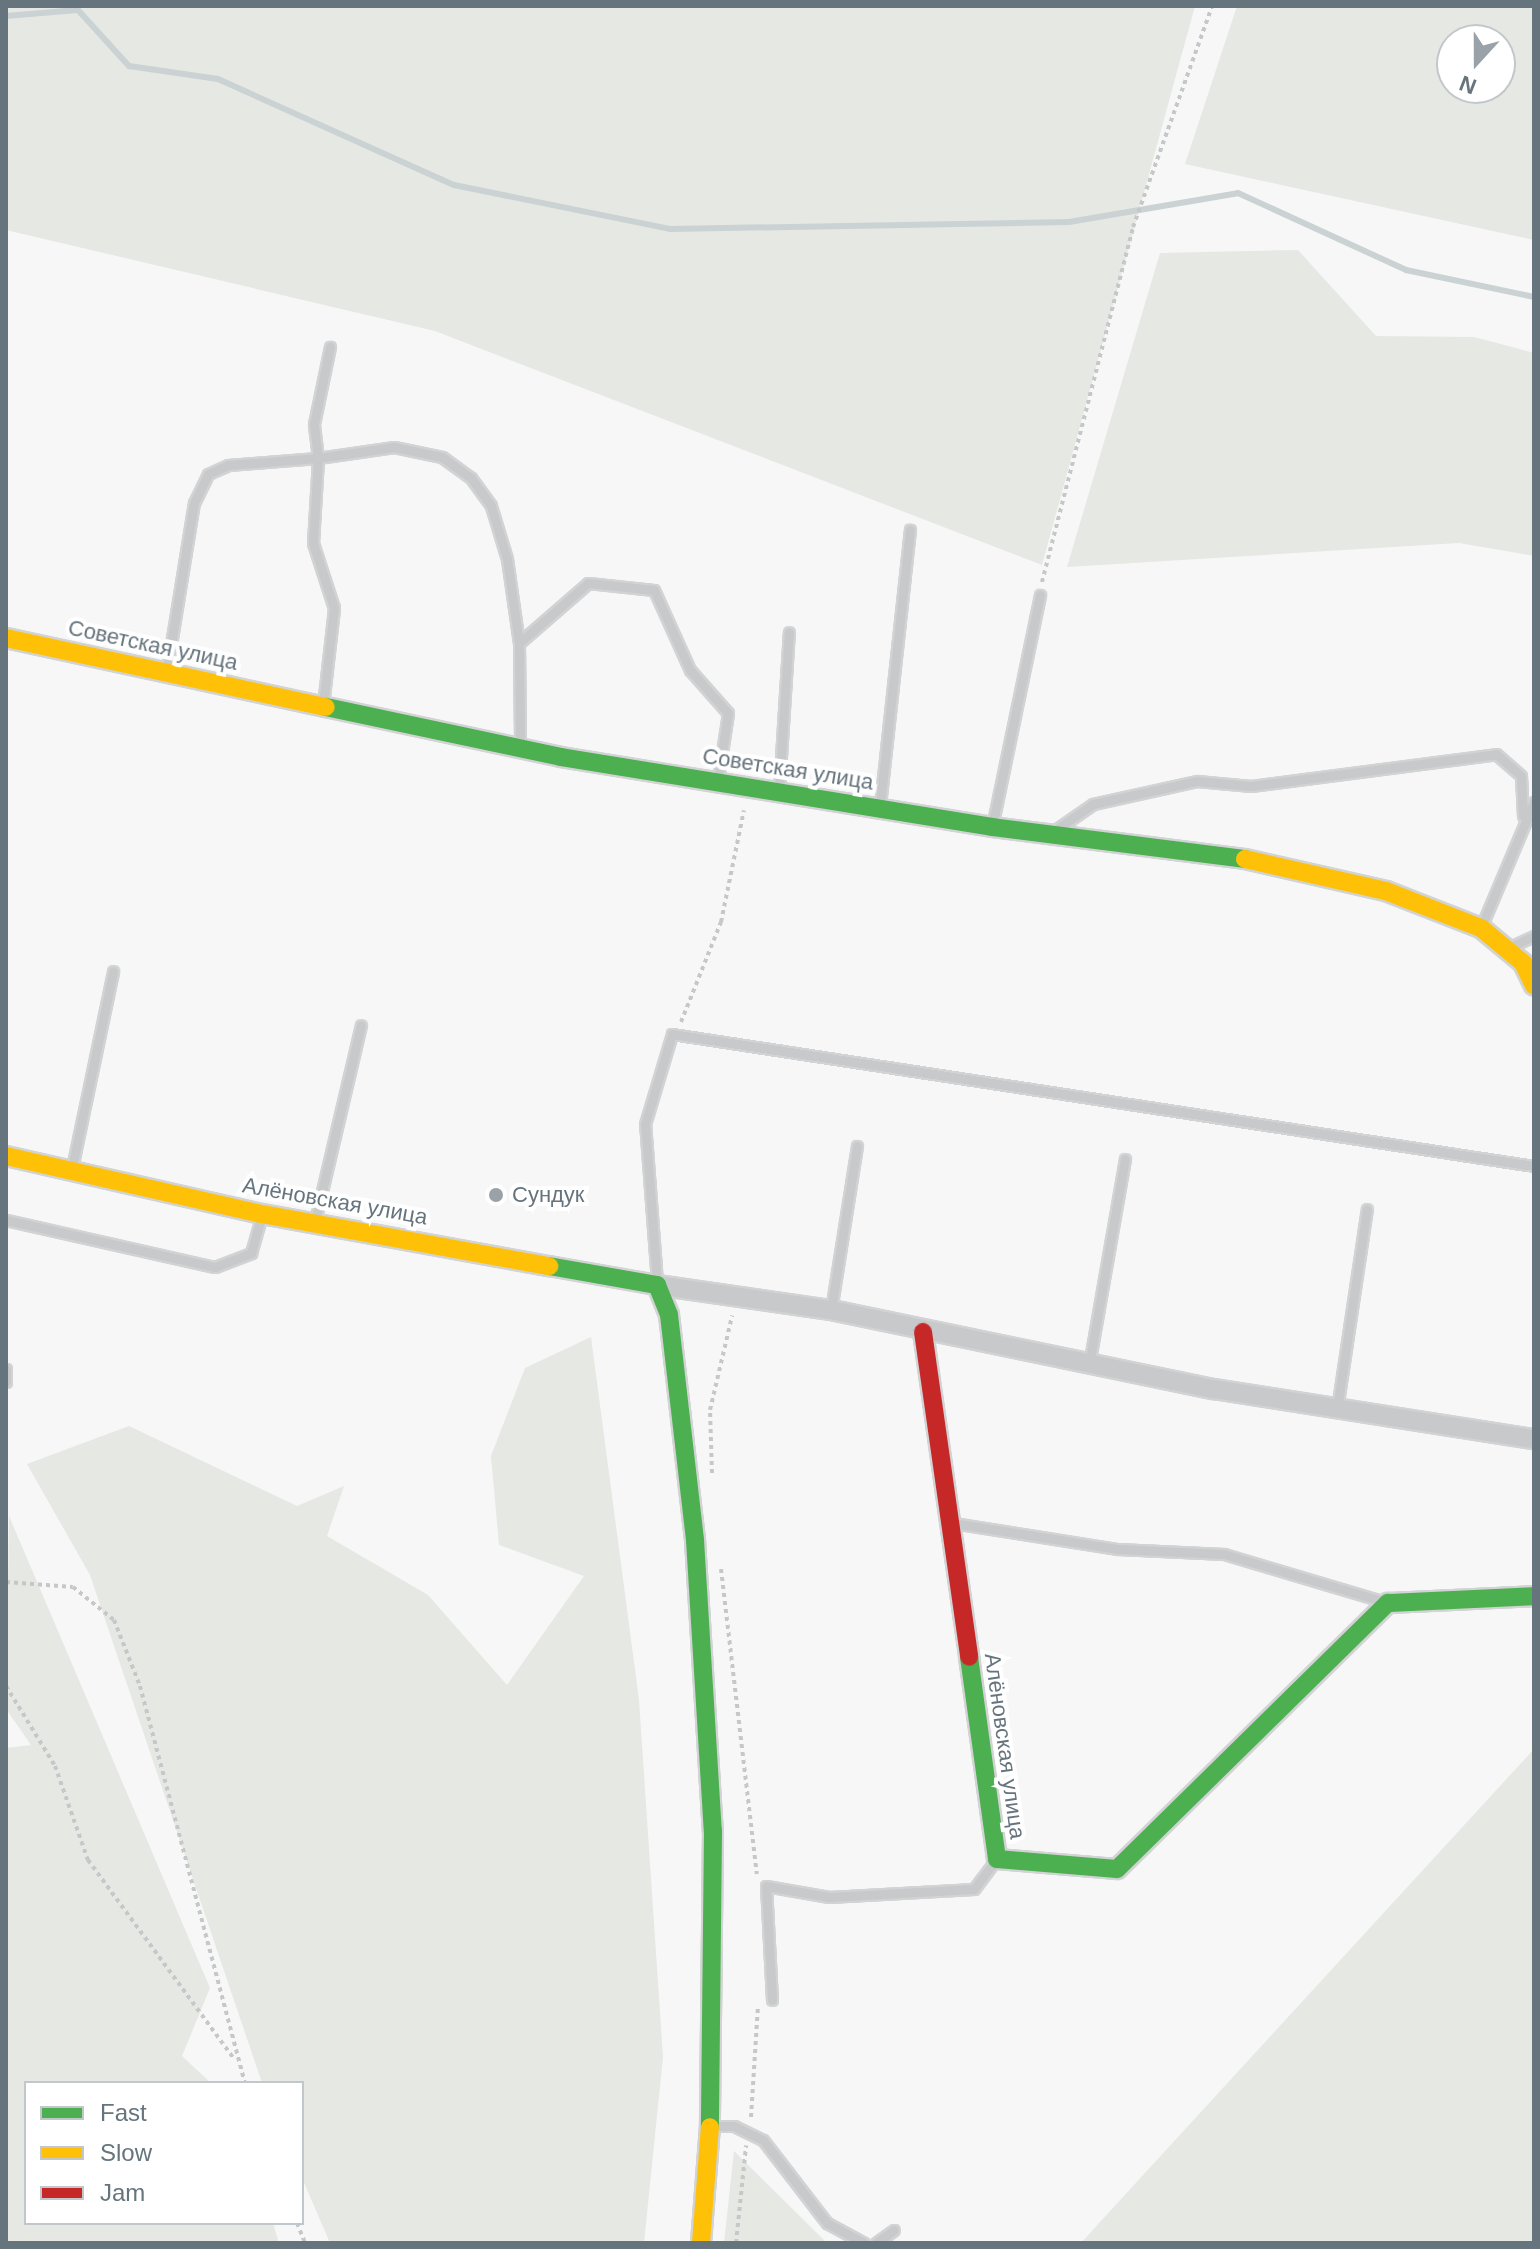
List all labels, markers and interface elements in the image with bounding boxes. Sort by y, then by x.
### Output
north arrow [1436,24,1516,104]
text: N [1456,70,1480,100]
street label: Советская улица [66,614,240,676]
street label: Советская улица [701,742,875,796]
street label: Алёновская улица [240,1172,430,1230]
place label: Сундук [512,1182,584,1208]
marker: Сундук [487,1186,505,1204]
street label: Алёновская улица [979,1651,1031,1841]
legend [24,2081,304,2225]
text: Fast [100,2099,147,2126]
text: Slow [100,2139,152,2166]
text: Jam [100,2179,145,2206]

